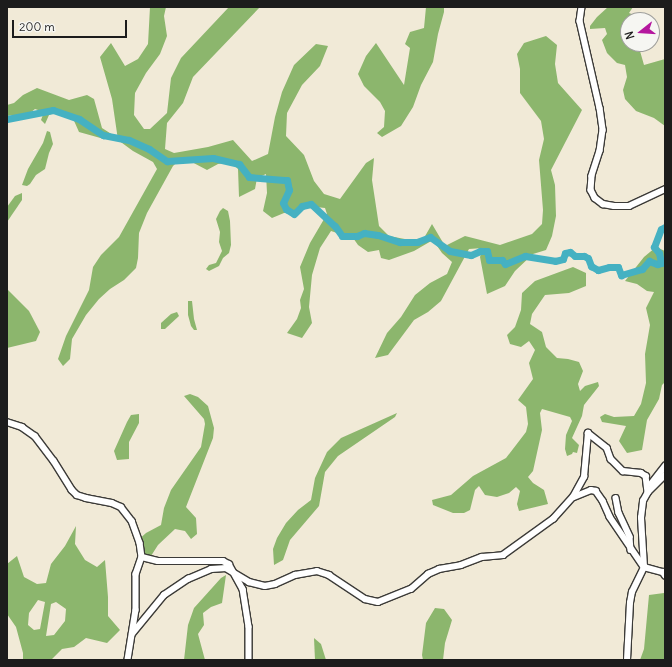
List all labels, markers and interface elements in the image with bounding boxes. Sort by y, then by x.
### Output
scale bar [14,12,129,38]
north arrow [620,12,660,52]
text: 200 m [19,19,55,34]
text: N [622,30,637,41]

